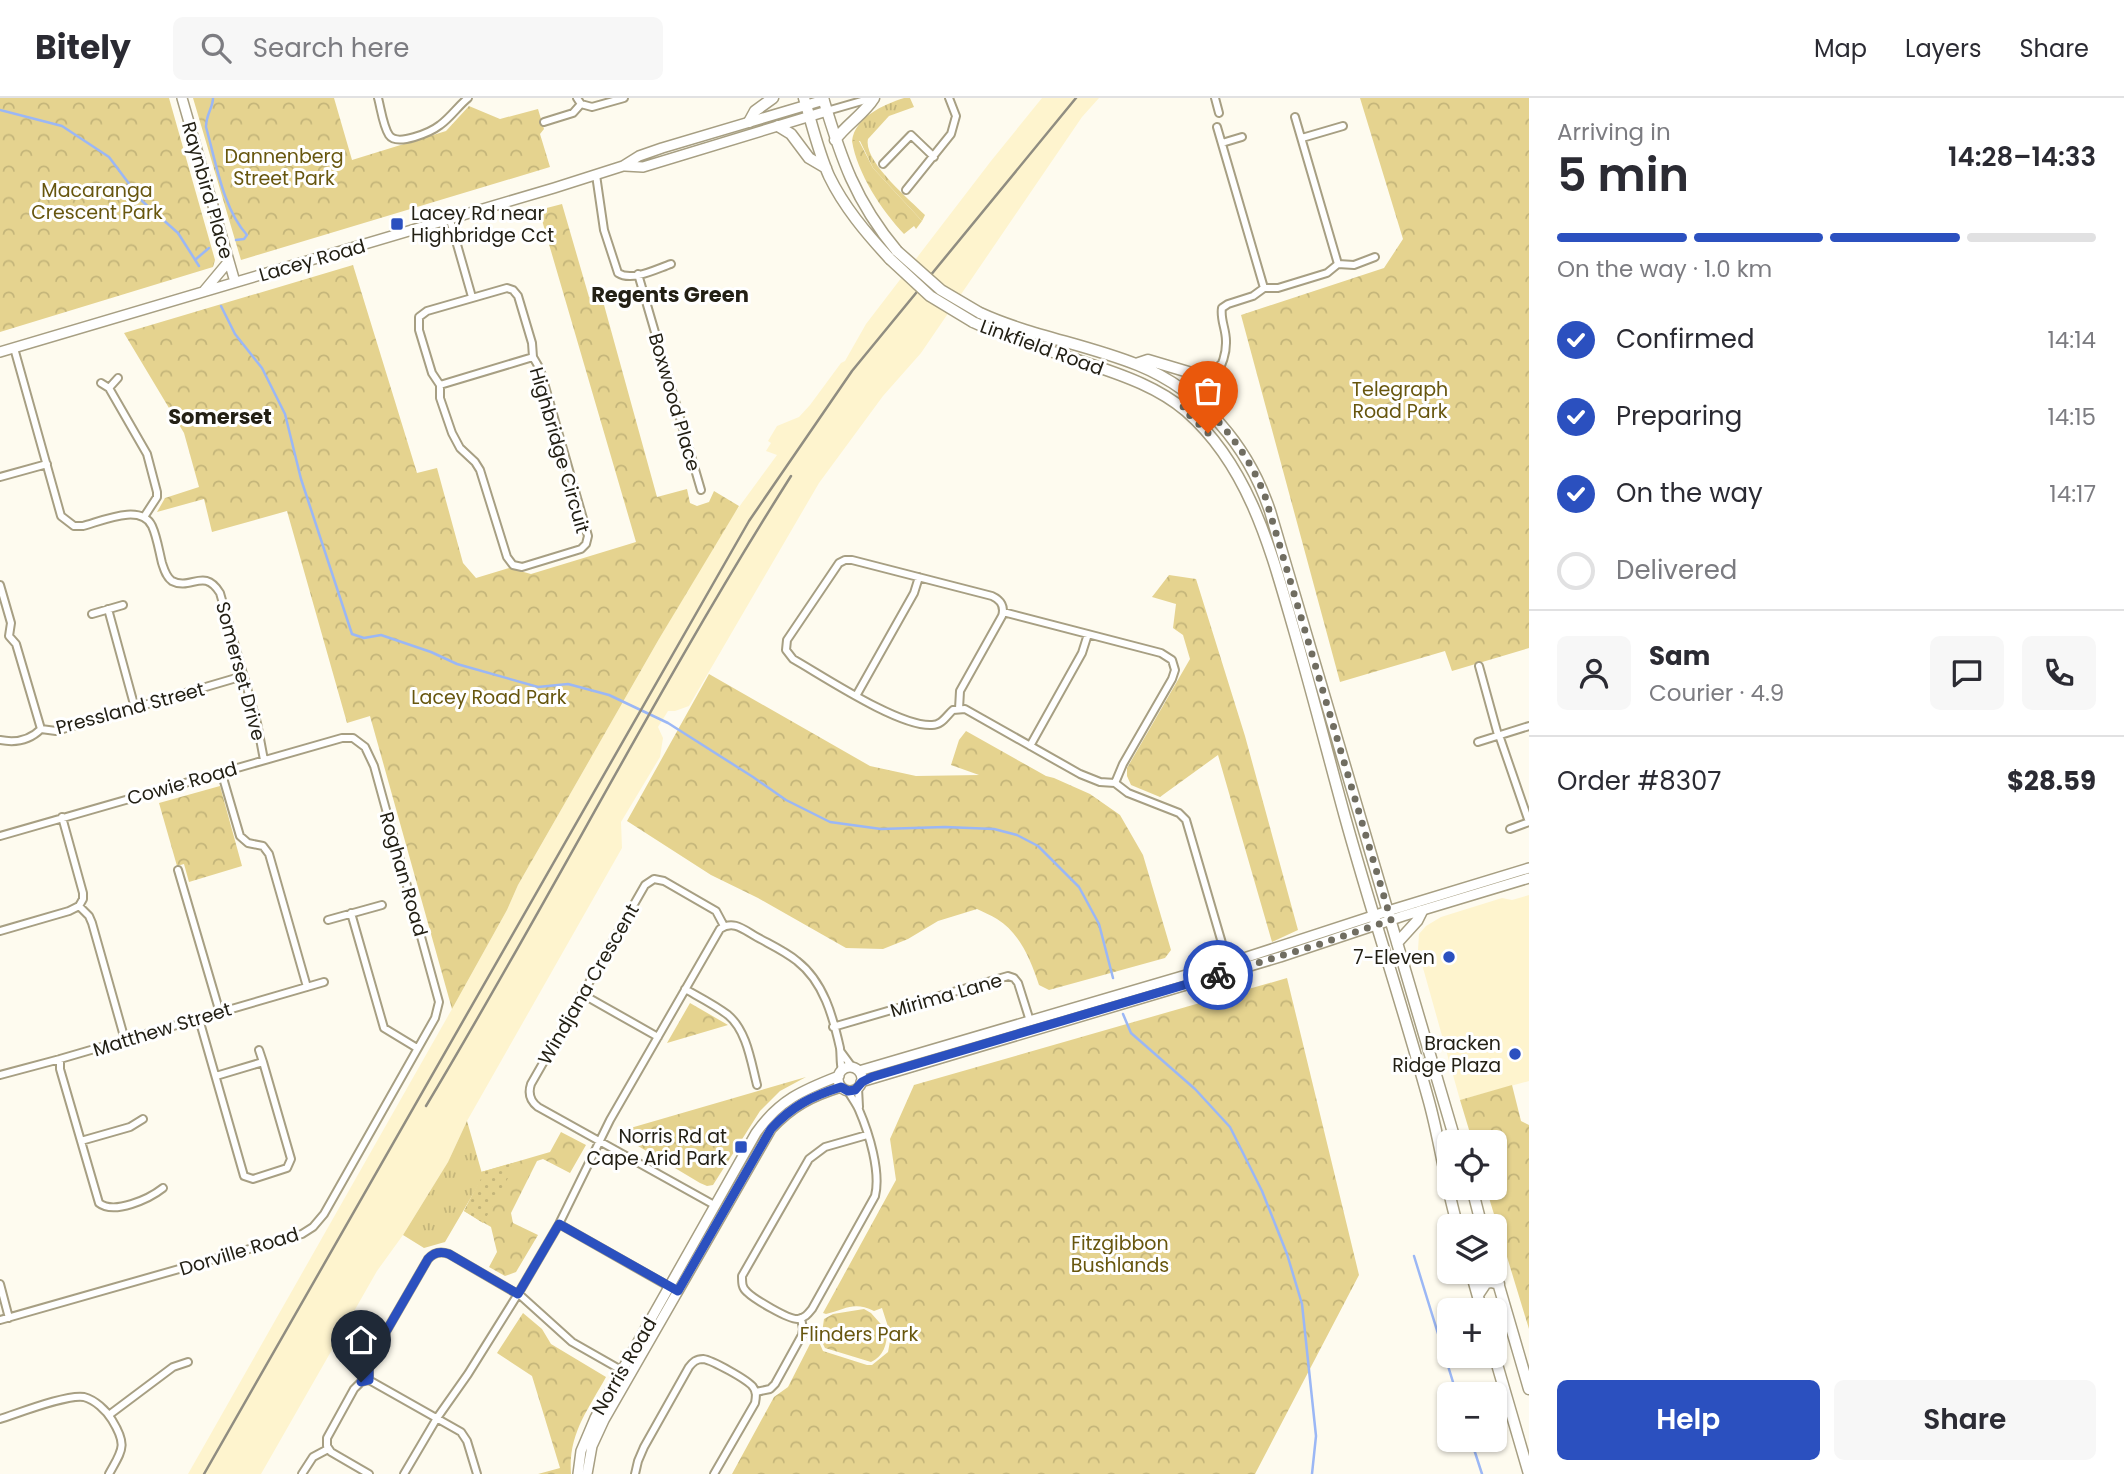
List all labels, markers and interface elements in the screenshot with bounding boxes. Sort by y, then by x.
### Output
search box [173,17,663,80]
text: Bitely [35,24,131,71]
icon: search [197,29,235,67]
text: Search here [253,30,409,66]
text: Map [1814,32,1867,65]
text: Layers [1905,32,1981,65]
text: Share [2019,32,2089,65]
text: Arriving in [1557,116,1671,148]
street label: Raynbird Place [175,118,240,262]
text: 14:28–14:33 [1948,139,2096,175]
park label: Dannenberg Street Park [224,143,344,192]
text: 5 min [1557,143,1689,207]
park label: Macaranga Crescent Park [31,177,163,226]
place label: Lacey Rd near Highbridge Cct [411,200,554,249]
marker: Lacey Rd near Highbridge Cct [389,216,405,232]
street label: Lacey Road [256,232,369,289]
text: On the way · 1.0 km [1557,253,1772,285]
district label: Regents Green [591,280,749,309]
street label: Linkfield Road [976,313,1107,382]
icon: check [1557,321,1595,359]
text: Confirmed [1616,321,1754,357]
text: 14:14 [2047,324,2096,356]
street label: Boxwood Place [642,330,707,474]
pin [1178,361,1238,433]
street label: Highbridge Circuit [523,364,596,536]
icon: bag [1189,372,1227,410]
park label: Telegraph Road Park [1352,376,1448,425]
icon: check [1557,398,1595,436]
text: Preparing [1616,398,1742,434]
text: 14:15 [2047,401,2096,433]
district label: Somerset [168,402,272,431]
icon: check [1557,475,1595,513]
text: On the way [1616,475,1763,511]
text: 14:17 [2049,478,2096,510]
text: Delivered [1616,552,1737,588]
street label: Somerset Drive [209,599,272,744]
button: person [1557,636,1631,710]
button: chat [1930,636,2004,710]
button: phone [2022,636,2096,710]
text: Sam [1649,638,1710,674]
street label: Pressland Street [53,676,208,741]
text: Courier · 4.9 [1649,677,1784,709]
park label: Lacey Road Park [411,684,567,711]
street label: Cowie Road [124,755,240,812]
text: Order #8307 [1557,763,1722,799]
text: $28.59 [2007,763,2096,799]
street label: Roghan Road [373,809,434,939]
street label: Windjana Crescent [531,899,646,1070]
courier [1183,940,1253,1010]
place label: 7-Eleven [1353,944,1435,971]
marker: 7-Eleven [1441,949,1457,965]
icon: bike [1199,956,1237,994]
street label: Mirima Lane [887,967,1005,1024]
street label: Matthew Street [90,996,235,1063]
place label: Bracken Ridge Plaza [1392,1030,1501,1079]
marker: Bracken Ridge Plaza [1507,1046,1523,1062]
place label: Norris Rd at Cape Arid Park [587,1123,727,1172]
map controls [1437,1130,1507,1452]
button: locate [1437,1130,1507,1200]
marker: Norris Rd at Cape Arid Park [733,1139,749,1155]
button: layers [1437,1214,1507,1284]
street label: Dorville Road [176,1220,302,1282]
park label: Fitzgibbon Bushlands [1071,1230,1169,1279]
button: + [1437,1298,1507,1368]
pin [331,1310,391,1382]
street label: Norris Road [586,1312,663,1420]
icon: home [342,1321,380,1359]
park label: Flinders Park [800,1321,918,1348]
button: Help [1557,1380,1820,1460]
button: Share [1834,1380,2096,1460]
button: − [1437,1382,1507,1452]

